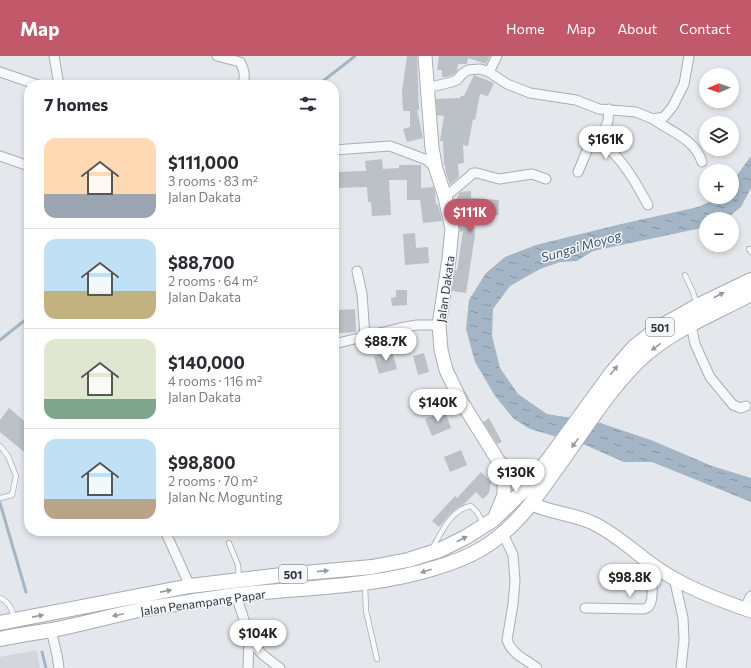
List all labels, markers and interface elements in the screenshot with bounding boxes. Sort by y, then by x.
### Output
text: Map [20,17,59,40]
text: Home [506,20,545,37]
text: Map [567,20,595,37]
text: About [617,20,657,37]
text: Contact [679,20,731,37]
north arrow [699,68,739,108]
map controls [699,68,739,252]
icon: filters [297,93,319,115]
text: 7 homes [44,94,108,115]
button: layers [699,116,739,156]
pin: $161K [578,126,634,160]
text: $161K [588,131,624,147]
text: $111,000 [168,152,239,173]
icon: home [76,154,124,202]
button: + [699,164,739,204]
text: 3 rooms · 83 m² [168,173,258,189]
text: Jalan Dakata [168,189,241,205]
pin: $111K [442,199,498,233]
text: $111K [453,204,487,220]
button: − [699,212,739,252]
water label: Sungai Moyog [539,227,624,265]
text: $88,700 [168,252,234,273]
icon: home [76,255,124,303]
street label: Jalan Dakata [433,255,458,323]
text: 2 rooms · 64 m² [168,273,258,289]
text: Jalan Dakata [168,289,241,305]
one-way arrow [713,292,725,299]
road number: 501 [646,318,674,336]
pin: $88.7K [353,328,419,362]
text: $88.7K [365,333,407,349]
one-way arrow [651,343,661,351]
text: $140,000 [168,352,245,373]
icon: home [76,355,124,403]
one-way arrow [610,364,619,375]
text: 4 rooms · 116 m² [168,373,262,389]
text: Jalan Dakata [168,389,241,405]
pin: $140K [410,389,466,423]
text: $140K [418,394,458,410]
one-way arrow [571,437,579,448]
text: $98,800 [168,452,236,473]
icon: home [76,455,124,503]
pin: $130K [488,459,544,493]
text: $130K [497,464,535,480]
text: 2 rooms · 70 m² [168,473,258,489]
text: Jalan Nc Mogunting [168,489,282,505]
one-way arrow [456,536,467,542]
pin: $98.8K [597,564,663,598]
road number: 501 [279,565,307,583]
one-way arrow [317,568,329,575]
one-way arrow [420,568,432,574]
text: $98.8K [608,569,652,585]
street label: Jalan Penampang Papar [139,586,267,619]
one-way arrow [160,587,172,593]
one-way arrow [32,613,44,619]
one-way arrow [112,613,124,619]
pin: $104K [230,620,286,654]
text: $104K [238,625,278,641]

